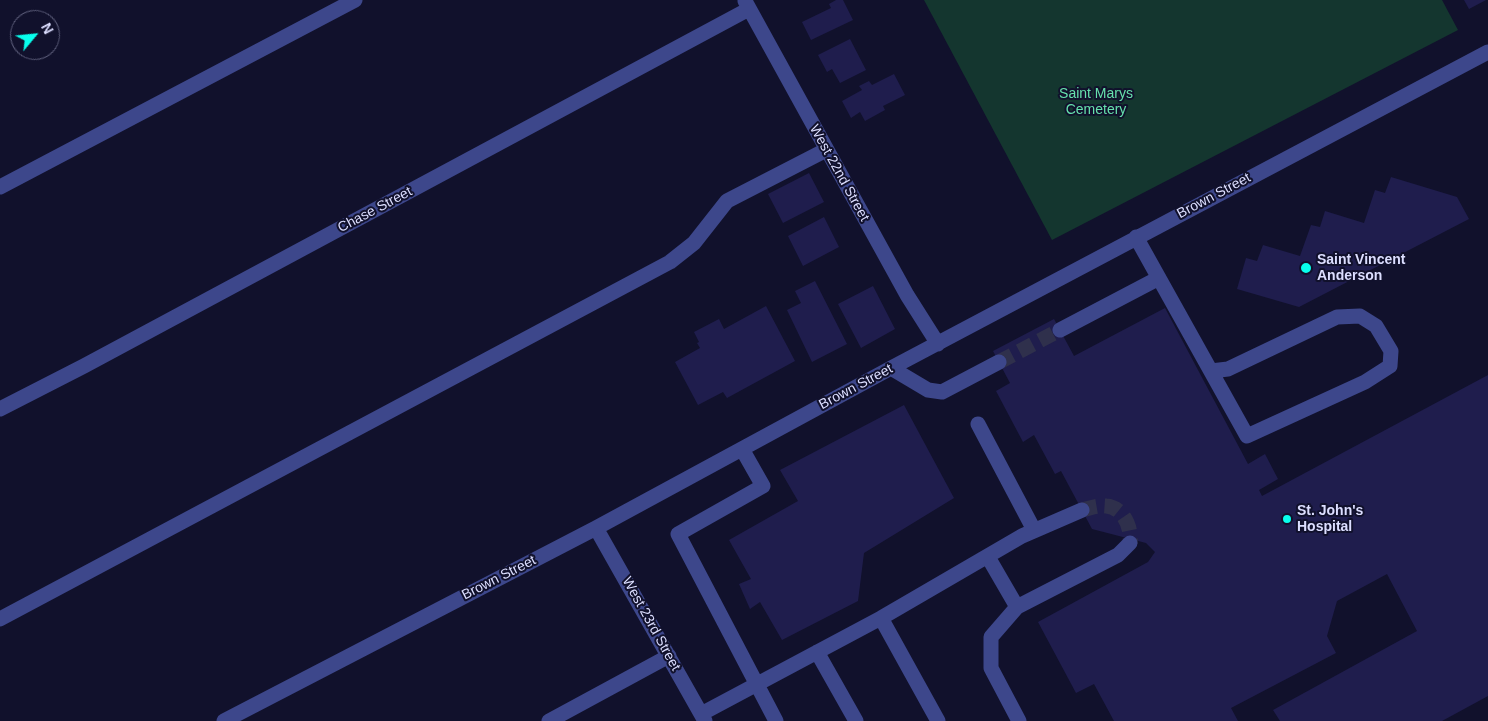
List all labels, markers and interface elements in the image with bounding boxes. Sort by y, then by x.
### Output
north arrow [10,10,60,60]
text: N [38,20,57,37]
park label: Saint Marys Cemetery [1059,86,1133,118]
street label: West 22nd Street [805,122,873,224]
street label: Brown Street [1174,170,1254,222]
street label: Chase Street [335,183,415,237]
place label: Saint Vincent Anderson [1317,252,1405,284]
marker: Saint Vincent Anderson [1299,261,1313,275]
street label: Brown Street [816,361,896,413]
place label: St. John's Hospital [1297,503,1363,536]
marker: St. John's Hospital [1281,513,1293,525]
street label: Brown Street [459,552,539,604]
street label: West 23rd Street [618,574,684,674]

